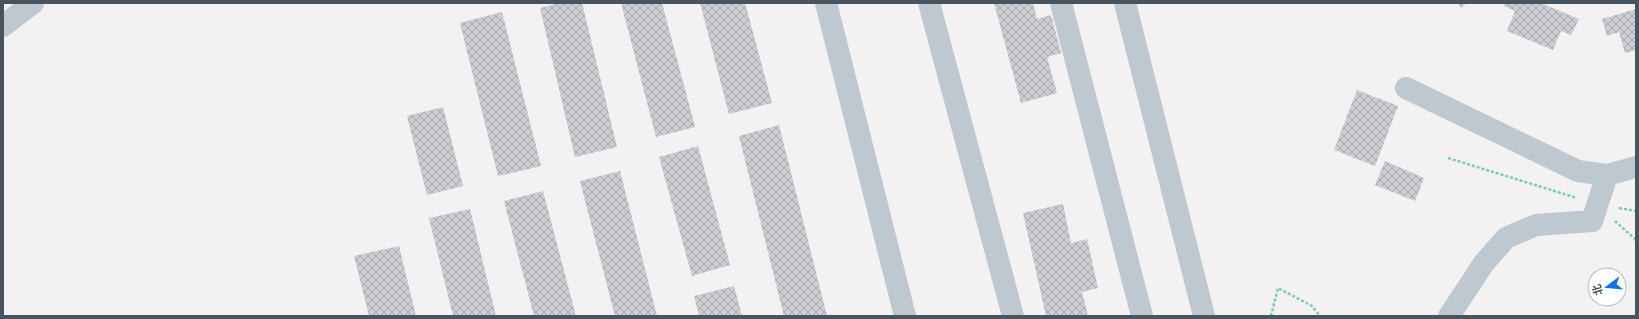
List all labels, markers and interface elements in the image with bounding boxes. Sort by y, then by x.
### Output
north arrow [1587,267,1627,307]
text: 北 [1590,283,1606,297]

